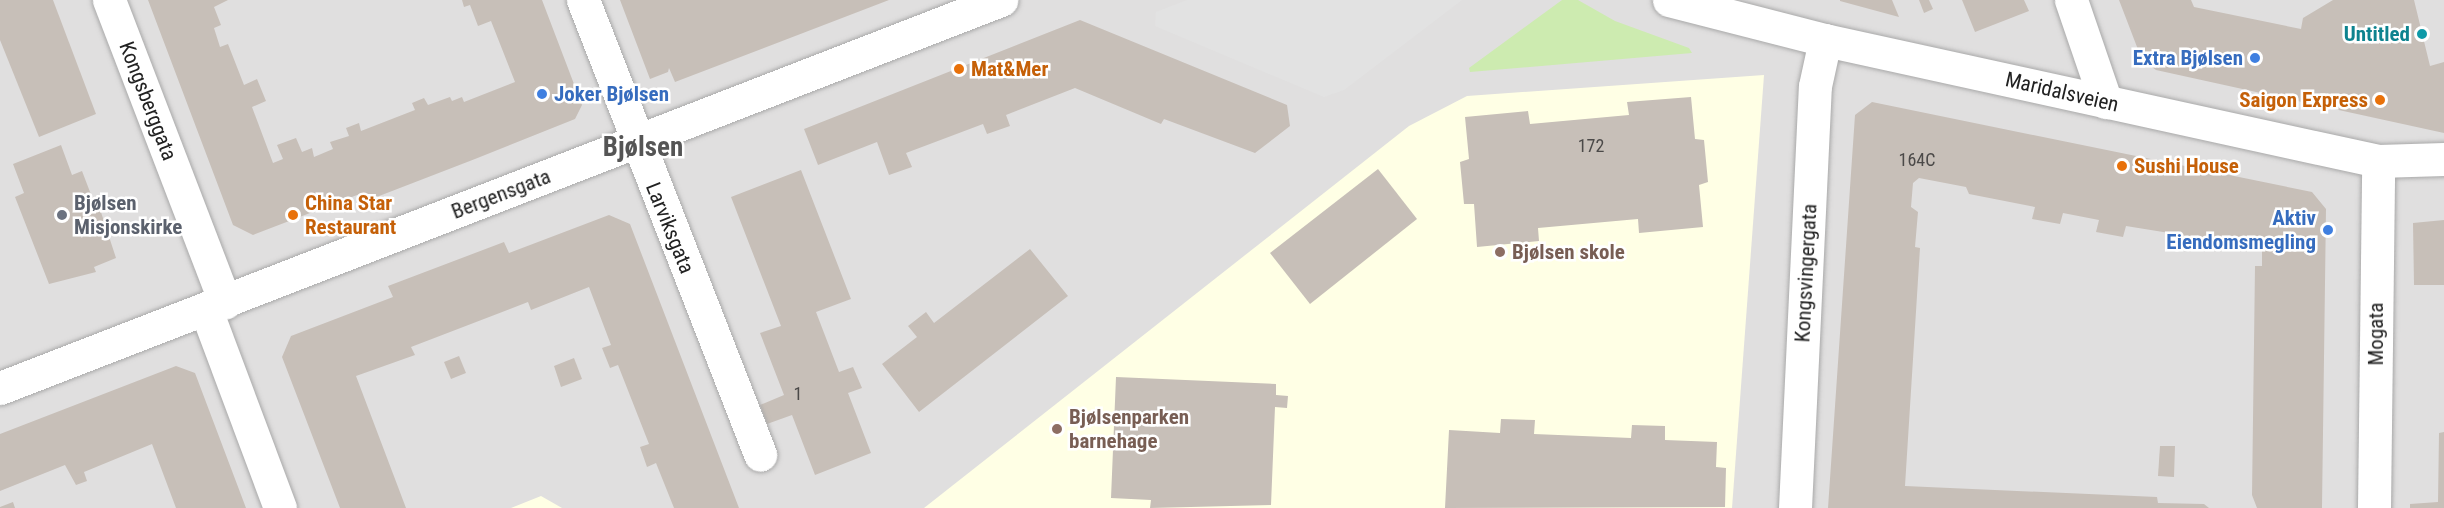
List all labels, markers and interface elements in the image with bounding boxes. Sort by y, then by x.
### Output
place label: Untitled [2344,21,2410,47]
marker: Untitled [2415,27,2429,41]
street label: Kongsberggata [114,38,182,164]
place label: Extra Bjølsen [2133,45,2243,71]
marker: Extra Bjølsen [2248,51,2262,65]
place label: Mat&Mer [971,56,1048,82]
marker: Mat&Mer [952,62,966,76]
street label: Maridalsveien [2003,67,2121,117]
place label: Joker Bjølsen [554,81,669,107]
marker: Joker Bjølsen [535,87,549,101]
place label: Saigon Express [2239,87,2368,113]
marker: Saigon Express [2373,93,2387,107]
district label: Bjølsen [603,132,683,164]
house number: 172 [1578,135,1604,157]
house number: 164C [1899,149,1935,171]
place label: Sushi House [2134,153,2239,179]
marker: Sushi House [2115,159,2129,173]
street label: Bergensgata [448,164,554,224]
street label: Larviksgata [640,179,700,277]
place label: Bjølsen Misjonskirke [74,190,182,240]
place label: China Star Restaurant [305,190,396,240]
street label: Kongsvingergata [1790,203,1822,343]
place label: Aktiv Eiendomsmegling [2166,205,2316,255]
marker: Bjølsen Misjonskirke [55,208,69,222]
marker: China Star Restaurant [286,208,300,222]
marker: Aktiv Eiendomsmegling [2321,223,2335,237]
place label: Bjølsen skole [1512,239,1625,265]
marker: Bjølsen skole [1493,245,1507,259]
street label: Mogata [2363,302,2389,366]
house number: 1 [794,383,802,405]
place label: Bjølsenparken barnehage [1069,404,1189,454]
marker: Bjølsenparken barnehage [1050,422,1064,436]

